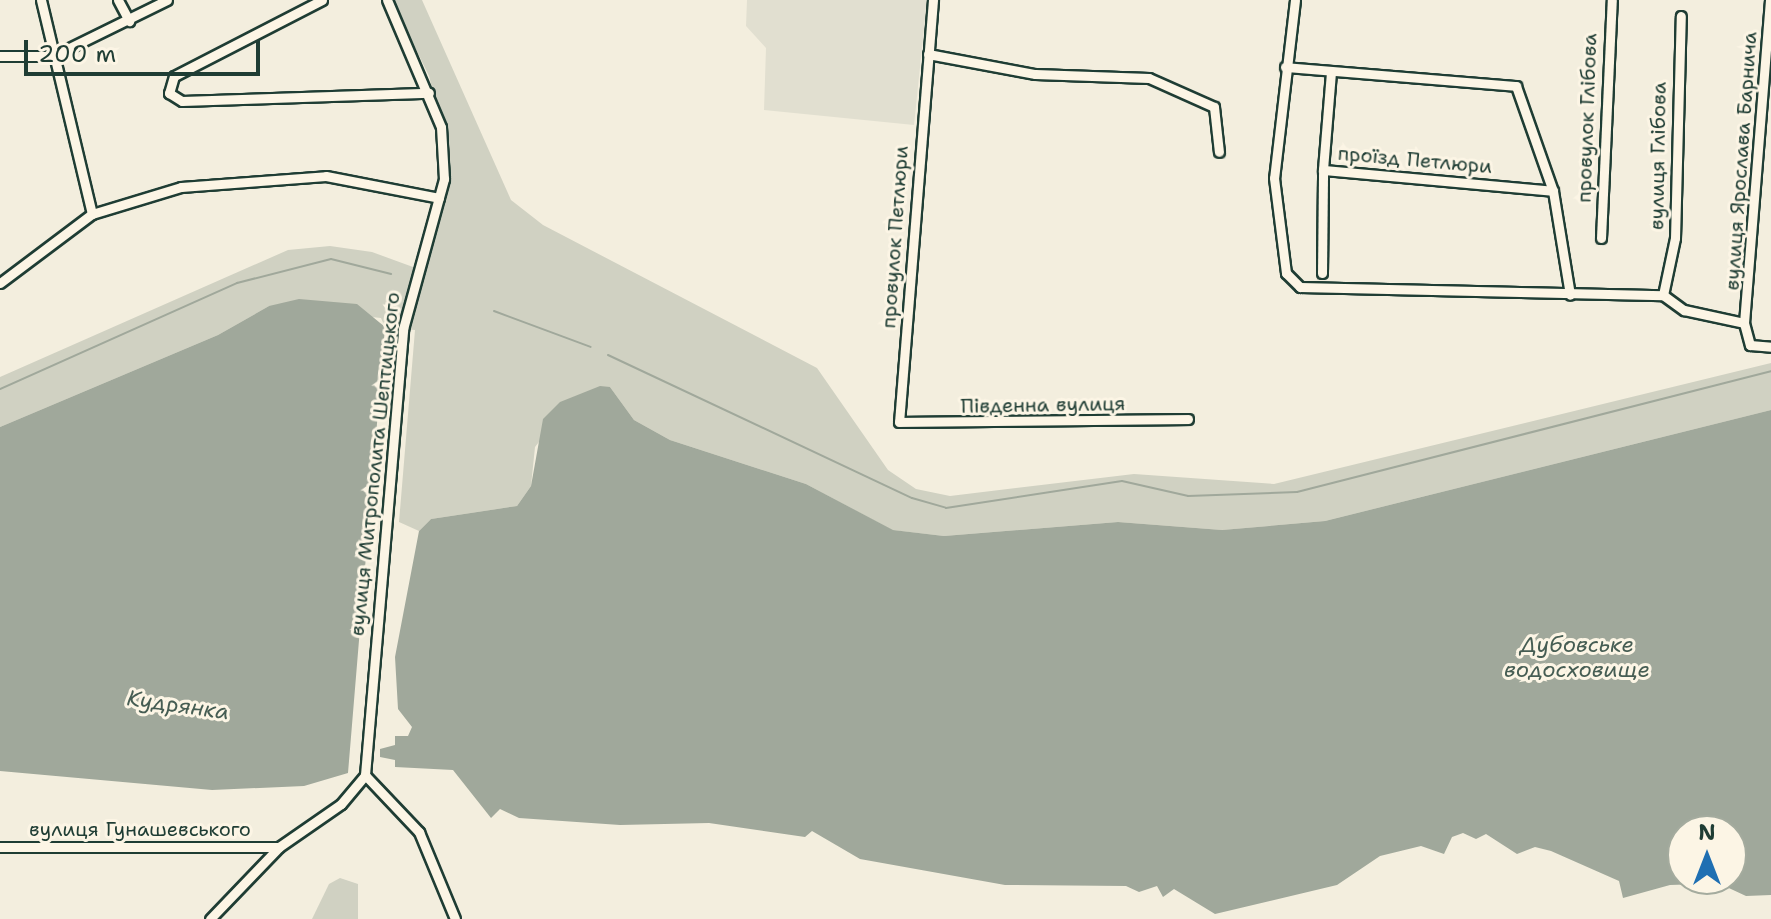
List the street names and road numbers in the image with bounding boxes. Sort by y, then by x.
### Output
street label: вулиця Ярослава Барнича [1720,31,1762,291]
street label: провулок Глібова [1572,33,1602,203]
street label: вулиця Глібова [1645,82,1671,230]
street label: проїзд Петлюри [1337,141,1493,179]
street label: провулок Петлюри [877,145,913,329]
street label: вулиця Митрополита Шептицького [345,291,405,637]
street label: Південна вулиця [960,392,1126,418]
street label: вулиця Гунашевського [29,817,251,841]

